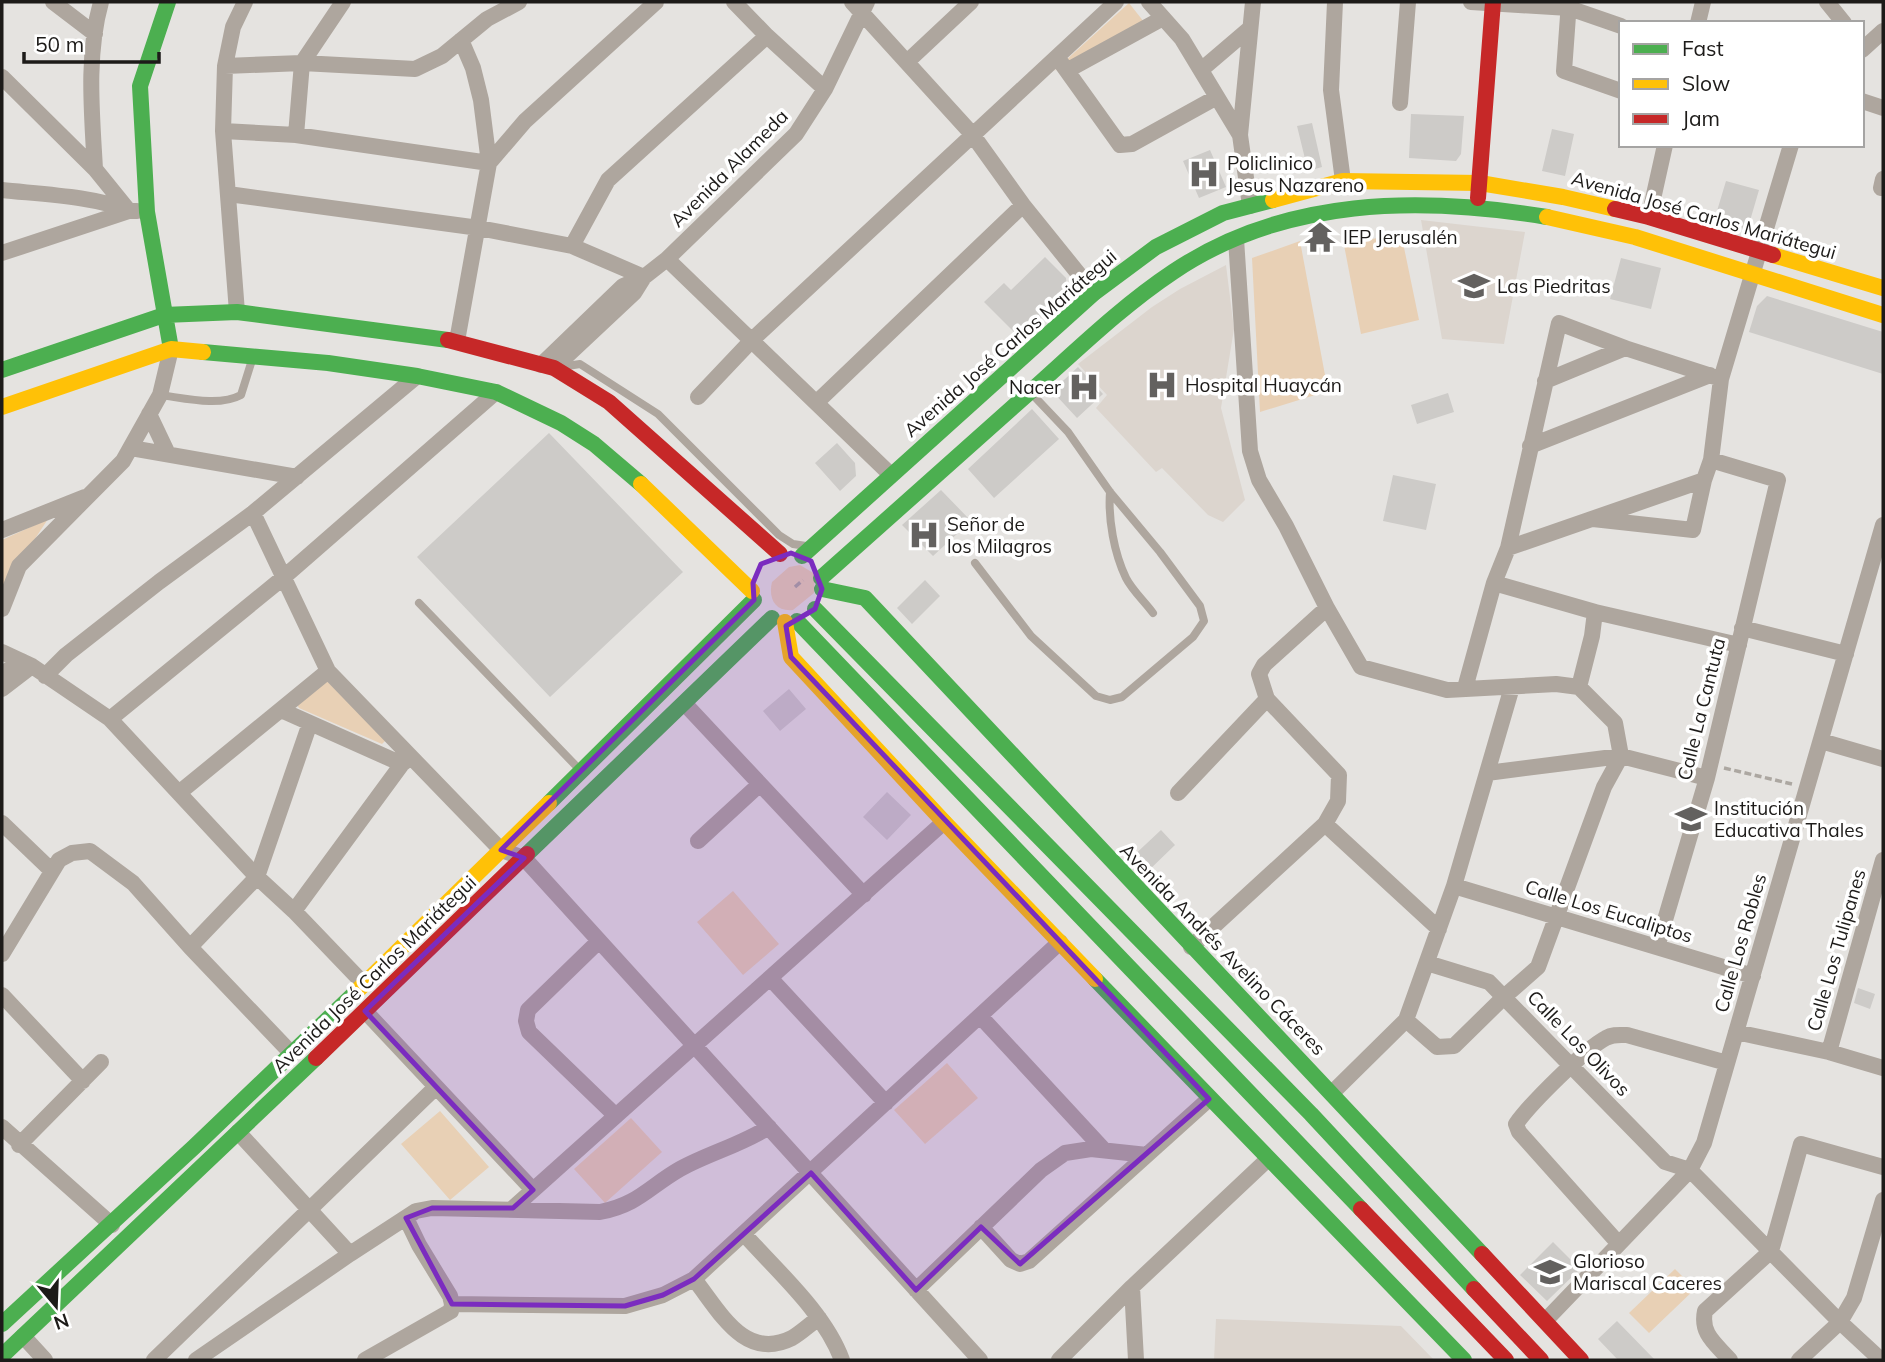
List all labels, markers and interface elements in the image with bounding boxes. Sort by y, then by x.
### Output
scale bar [24,21,159,65]
legend [1619,21,1864,147]
text: 50 m [35,31,84,57]
text: Fast [1682,35,1724,61]
text: Slow [1682,70,1730,96]
street label: Avenida Alameda [665,104,793,232]
text: Jam [1682,105,1720,131]
place label: Policlinico Jesus Nazareno [1227,151,1364,197]
hospital icon: Policlinico Jesus Nazareno [1187,157,1221,191]
street label: Avenida José Carlos Mariátegui [1569,166,1839,264]
temple icon: IEP Jerusalén [1303,220,1337,254]
place label: IEP Jerusalén [1343,225,1458,249]
street label: Avenida José Carlos Mariátegui [899,244,1121,442]
school or university icon: Las Piedritas [1457,269,1491,303]
place label: Las Piedritas [1497,274,1611,298]
hospital icon: Hospital Huaycán [1145,368,1179,402]
hospital icon: Nacer [1067,370,1101,404]
place label: Hospital Huaycán [1185,373,1342,397]
place label: Nacer [1009,375,1061,399]
place label: Señor de los Milagros [947,512,1052,558]
hospital icon: Señor de los Milagros [907,518,941,552]
street label: Calle La Cantuta [1672,635,1730,783]
place label: Institución Educativa Thales [1714,796,1864,842]
school or university icon: Institución Educativa Thales [1674,802,1708,836]
street label: Avenida Andrés Avelino Cáceres [1115,838,1331,1060]
street label: Calle Los Tulipanes [1801,866,1871,1034]
street label: Avenida José Carlos Mariátegui [267,870,481,1078]
street label: Calle Los Robles [1709,871,1771,1015]
street label: Calle Los Eucaliptos [1522,874,1696,948]
street label: Calle Los Olivos [1522,985,1636,1101]
place label: Glorioso Mariscal Caceres [1573,1249,1722,1295]
school or university icon: Glorioso Mariscal Caceres [1533,1255,1567,1289]
north arrow [21,1271,91,1341]
text: N [51,1308,72,1336]

